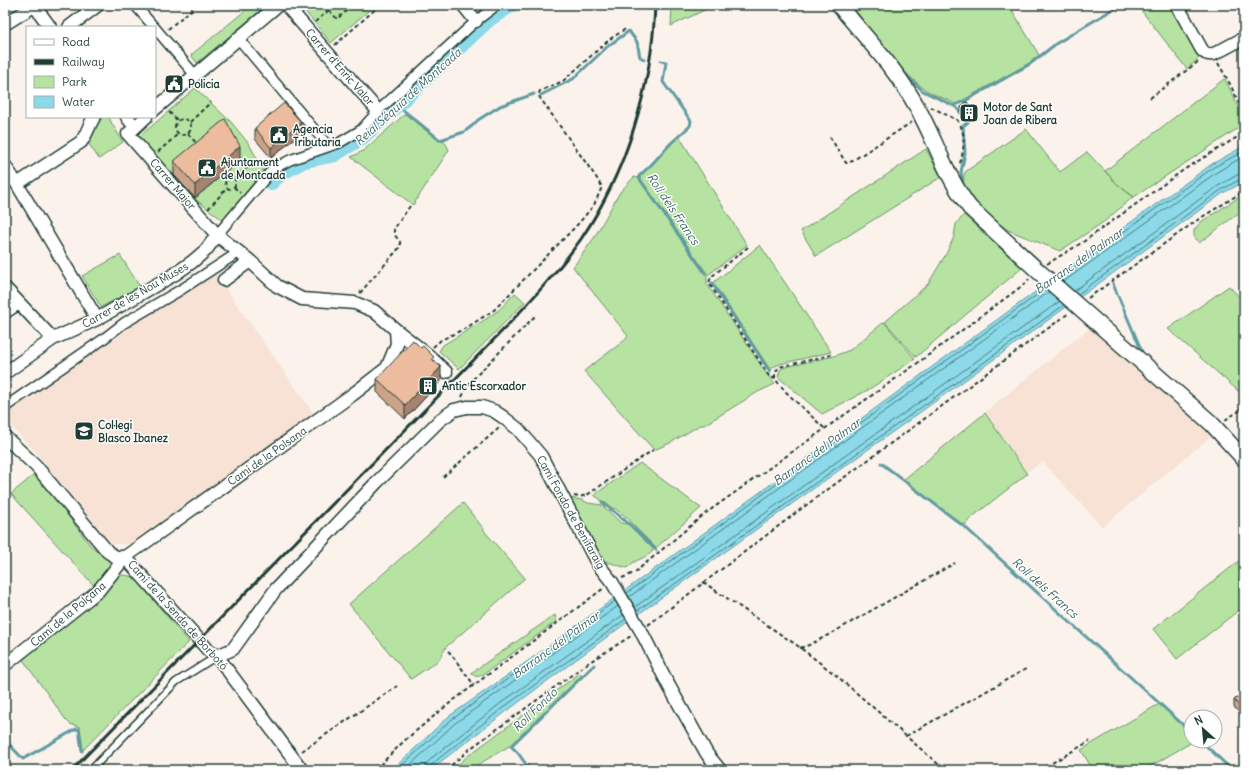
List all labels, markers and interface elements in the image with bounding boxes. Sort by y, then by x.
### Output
legend [26,26,156,118]
street label: Carrer d'Enric Valor [303,26,378,109]
text: Road [62,34,90,49]
water label: Reial Séquia de Montcada [351,44,465,149]
text: Railway [62,54,105,69]
public building icon: Policia [163,73,185,95]
text: Park [62,74,87,89]
place label: Policia [188,77,221,91]
text: Water [62,94,95,109]
place label: Motor de Sant Joan de Ribera [983,100,1058,127]
building icon: Motor de Sant Joan de Ribera [958,102,980,124]
place label: Agencia Tributaria [293,122,341,149]
public building icon: Agencia Tributaria [268,124,290,146]
street label: Carrer Major [147,155,199,213]
place label: Ajuntament de Montcada [221,155,286,182]
public building icon: Ajuntament de Montcada [196,157,218,179]
water label: Roll dels Francs [644,170,704,249]
water label: Barranc del Palmar [1031,223,1128,297]
street label: Carrer de les Nou Muses [80,259,190,331]
building icon: Antic Escorxador [417,375,439,397]
place label: Antic Escorxador [442,379,526,393]
water label: Barranc del Palmar [770,413,865,488]
place label: Col·legi Blasco Ibanez [98,418,169,445]
school or university icon: Col·legi Blasco Ibanez [73,420,95,442]
street label: Camí de la Polsana [225,423,309,489]
street label: Camí Fondo de Benifaraig [534,453,608,571]
water label: Roll dels Francs [1009,554,1082,622]
street label: Camí de la Senda de Borbotó [125,557,231,673]
street label: Camí de la Polçana [28,578,108,650]
water label: Barranc del Palmar [509,606,604,681]
water label: Roll Fondo [509,684,561,735]
north arrow [1183,709,1223,749]
text: N [1192,712,1205,728]

